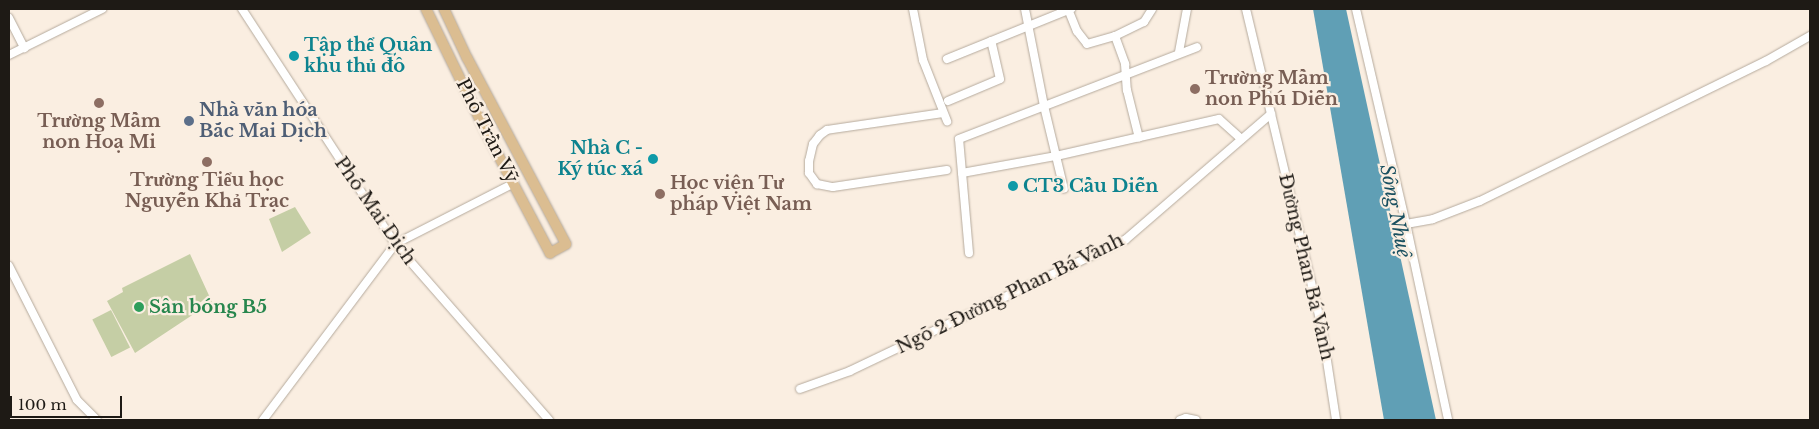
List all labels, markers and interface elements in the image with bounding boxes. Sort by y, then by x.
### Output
place label: Tập thể Quân khu thủ đô [304,35,432,78]
marker: Tập thể Quân khu thủ đô [288,50,300,62]
place label: Trường Mầm non Phú Diễn [1205,68,1338,110]
street label: Phố Trần Vỹ [451,74,523,188]
marker: Trường Mầm non Phú Diễn [1189,83,1201,95]
marker: Trường Mầm non Hoạ Mi [93,97,105,109]
place label: Nhà văn hóa Bắc Mai Dịch [199,100,327,142]
place label: Trường Mầm non Hoạ Mi [37,111,161,154]
marker: Nhà văn hóa Bắc Mai Dịch [183,115,195,127]
place label: Nhà C - Ký túc xá [557,138,643,180]
street label: Phố Mai Dịch [330,153,420,269]
marker: Nhà C - Ký túc xá [647,153,659,165]
marker: Trường Tiểu học Nguyễn Khả Trạc [201,156,213,168]
water label: Sông Nhuệ [1375,162,1415,260]
place label: Trường Tiểu học Nguyễn Khả Trạc [125,170,289,212]
street label: Đường Phan Bá Vành [1274,171,1338,363]
place label: Học viện Tư pháp Việt Nam [670,173,813,215]
place label: CT3 Cầu Diễn [1023,175,1158,197]
marker: CT3 Cầu Diễn [1007,180,1019,192]
marker: Học viện Tư pháp Việt Nam [654,188,666,200]
street label: Ngõ 2 Đường Phan Bá Vành [892,229,1128,359]
place label: Sân bóng B5 [149,296,267,318]
marker: Sân bóng B5 [133,301,145,313]
scale bar [12,386,125,418]
text: 100 m [18,395,67,414]

